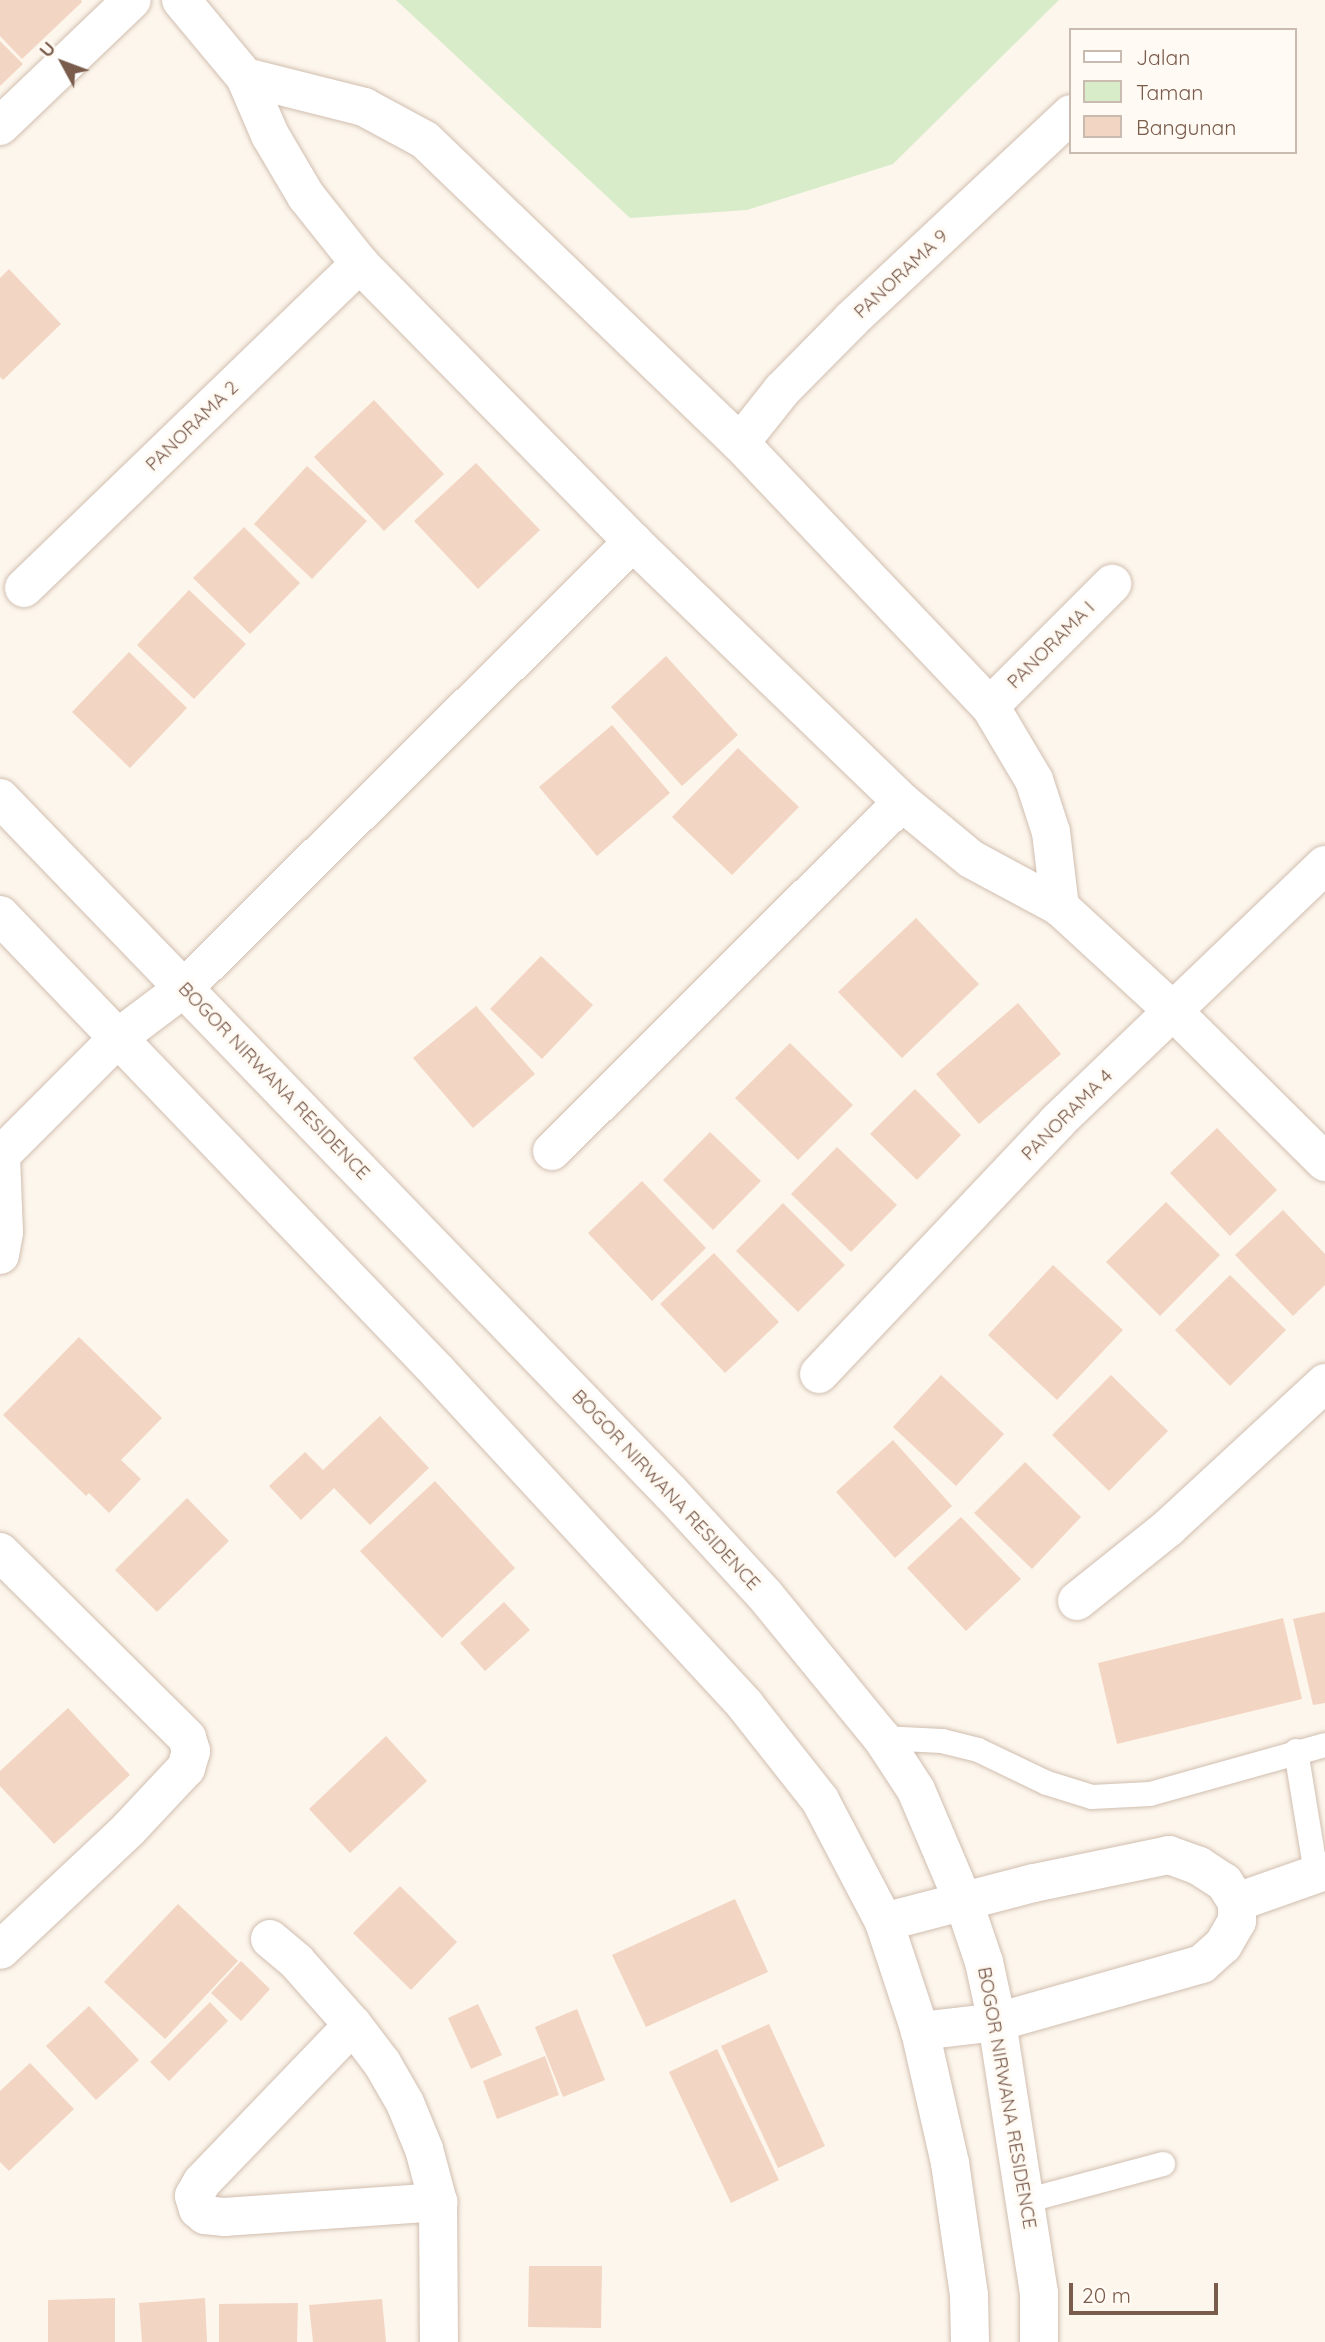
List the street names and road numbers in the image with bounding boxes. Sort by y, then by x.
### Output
street label: PANORAMA 9 [849,225,953,323]
street label: PANORAMA 2 [141,376,243,476]
street label: PANORAMA I [1003,597,1099,693]
street label: BOGOR NIRWANA RESIDENCE [173,977,375,1185]
street label: PANORAMA 4 [1017,1065,1117,1165]
street label: BOGOR NIRWANA RESIDENCE [567,1385,765,1595]
street label: BOGOR NIRWANA RESIDENCE [973,1965,1041,2231]

